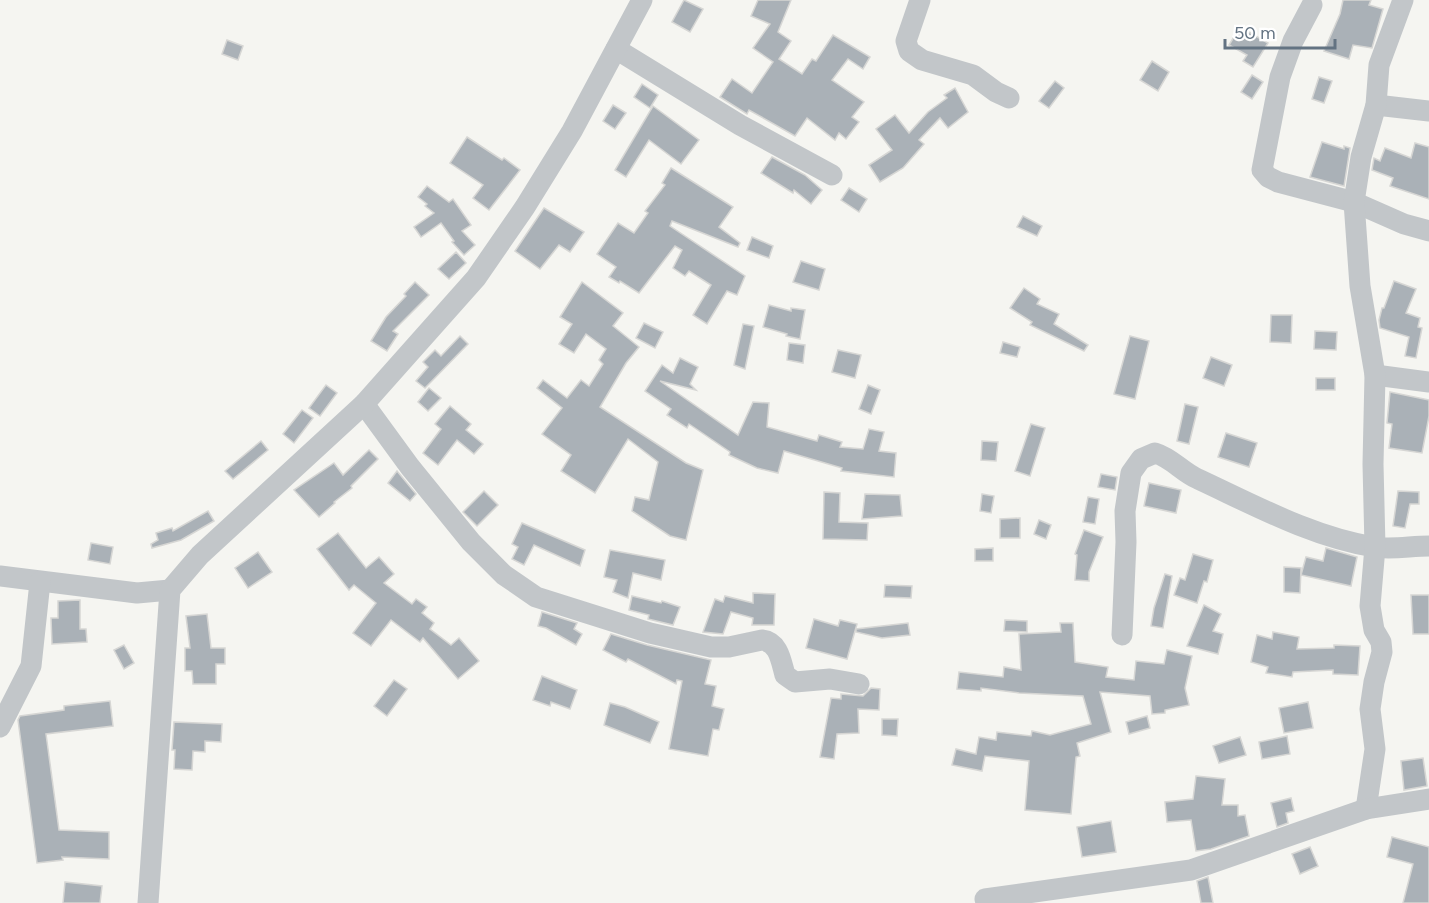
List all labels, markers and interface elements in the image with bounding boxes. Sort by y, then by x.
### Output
scale bar [1225,12,1334,50]
text: 50 m [1234,22,1276,44]

